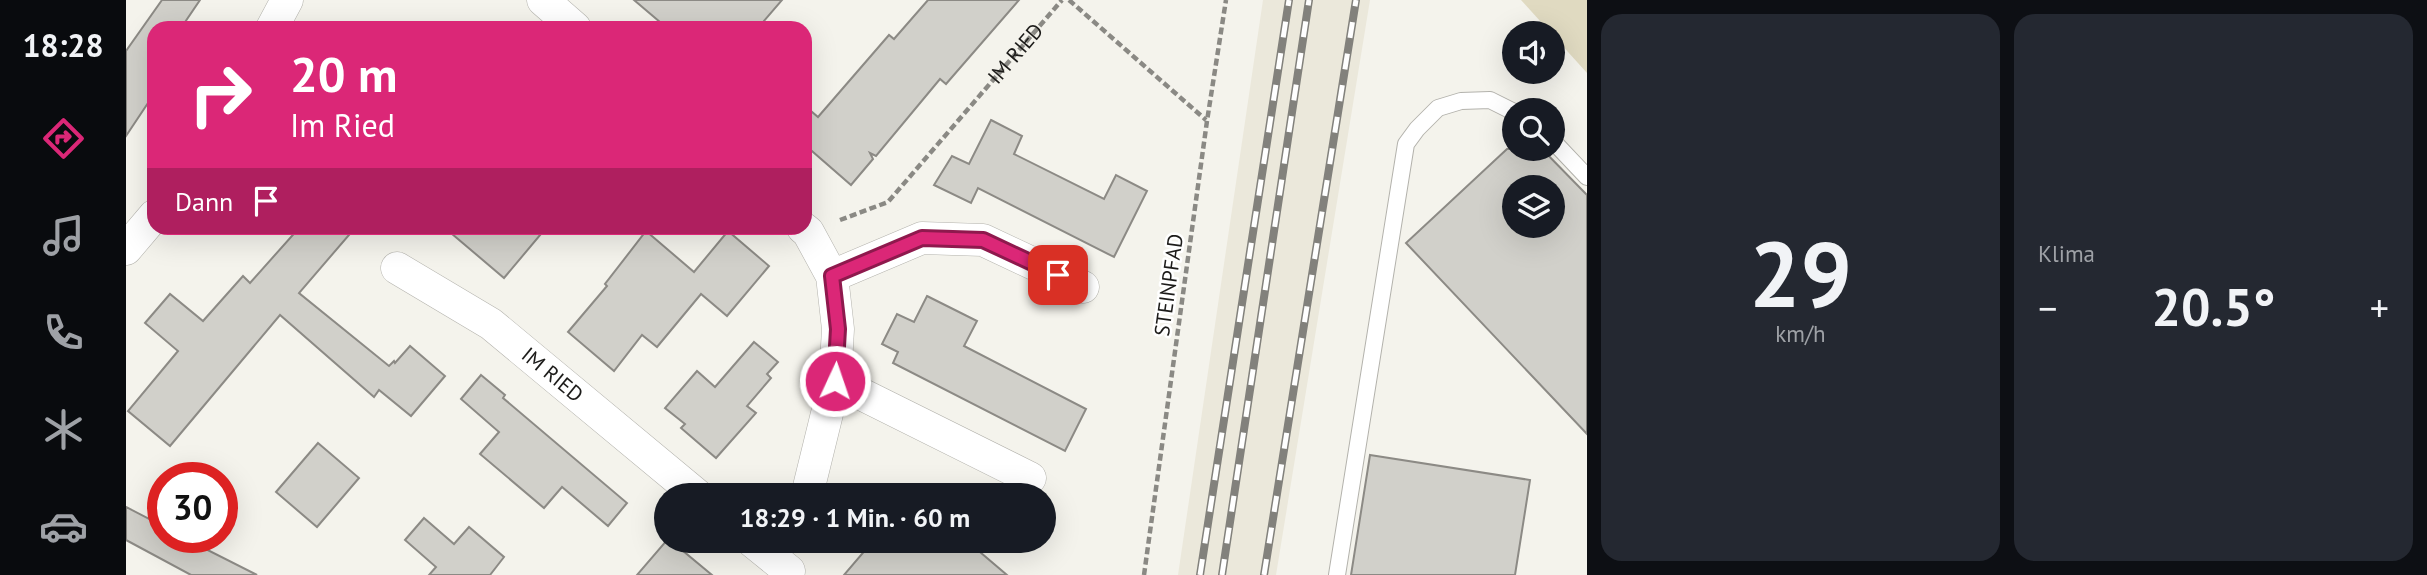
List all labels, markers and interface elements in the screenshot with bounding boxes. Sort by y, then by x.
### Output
street label: IM RIED [982,17,1049,89]
map controls [1502,21,1565,238]
button: sound [1502,21,1565,84]
text: 18:28 [22,24,104,66]
text: 20 m [290,42,397,106]
icon: right [175,49,266,140]
button: search [1502,98,1565,161]
text: Im Ried [290,104,395,146]
icon: directions [39,114,88,163]
button: layers [1502,175,1565,238]
icon: arrive [247,182,285,220]
text: Dann [175,185,233,218]
icon: music [39,211,88,260]
text: 29 [1749,214,1852,332]
street label: STEINPFAD [1148,232,1189,338]
text: Klima [2038,239,2095,268]
pin [1028,245,1088,305]
icon: arrive [1039,256,1077,294]
text: 20.5° [2152,273,2275,340]
text: − [2038,283,2057,332]
text: + [2370,283,2389,332]
icon: phone [39,308,88,357]
text: km/h [1775,319,1826,348]
street label: IM RIED [516,341,589,408]
position arrow [798,344,872,418]
icon: climate [39,405,88,454]
speed limit sign: 30 [147,462,238,553]
text: 18:29 · 1 Min. · 60 m [740,501,970,534]
icon: car [39,502,88,551]

